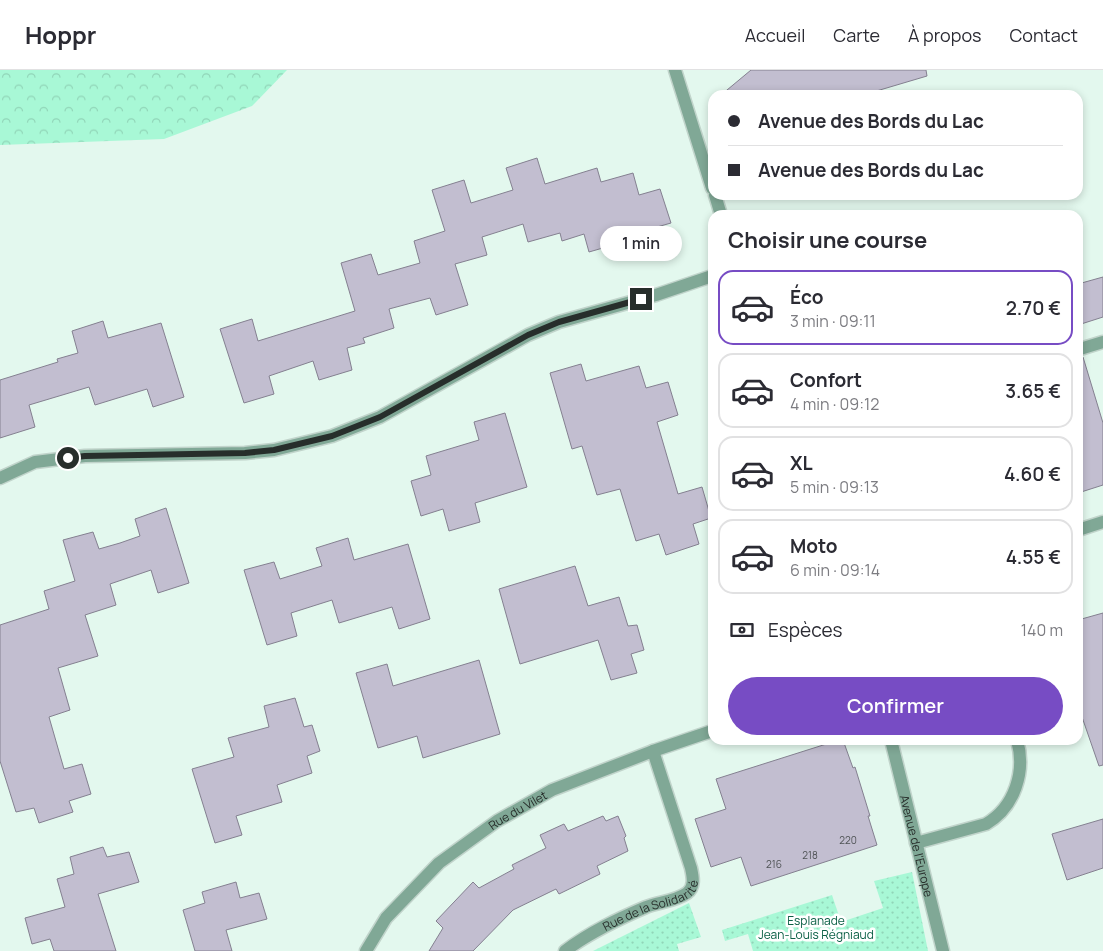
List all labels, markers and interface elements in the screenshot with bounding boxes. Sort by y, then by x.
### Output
text: Hoppr [25,18,96,51]
text: Accueil [745,23,805,47]
text: Carte [833,23,880,47]
text: À propos [908,23,981,47]
text: Contact [1009,23,1078,47]
text: Avenue des Bords du Lac [758,108,984,134]
text: Avenue des Bords du Lac [758,157,984,183]
text: Choisir une course [728,225,927,255]
callout: 1 min [600,226,682,262]
text: 1 min [622,232,660,254]
text: Éco [790,284,824,310]
icon: car [730,285,775,330]
route end [630,288,652,310]
text: 2.70 € [1006,295,1061,321]
text: 3 min · 09:11 [790,310,876,332]
text: Confort [790,367,862,393]
icon: car [730,368,775,413]
text: 3.65 € [1005,378,1061,404]
text: 4 min · 09:12 [790,393,879,415]
route start [57,447,79,469]
text: XL [790,450,813,476]
icon: car [730,451,775,496]
text: 4.60 € [1004,461,1061,487]
text: 5 min · 09:13 [790,476,879,498]
text: Moto [790,533,837,559]
icon: car [730,534,775,579]
text: 4.55 € [1006,544,1061,570]
text: 6 min · 09:14 [790,559,880,581]
icon: cash [728,616,756,644]
text: Espèces [768,617,842,643]
text: 140 m [1021,619,1063,641]
button: Confirmer [728,677,1063,735]
street label: Rue du Vilet [485,786,550,833]
street label: Avenue de l'Europe [896,793,938,899]
house number: 220 [839,833,857,847]
house number: 218 [802,848,818,862]
house number: 216 [766,857,782,871]
street label: Rue de la Solidarité [599,879,701,934]
park label: Esplanade Jean-Louis Régniaud [758,912,874,943]

